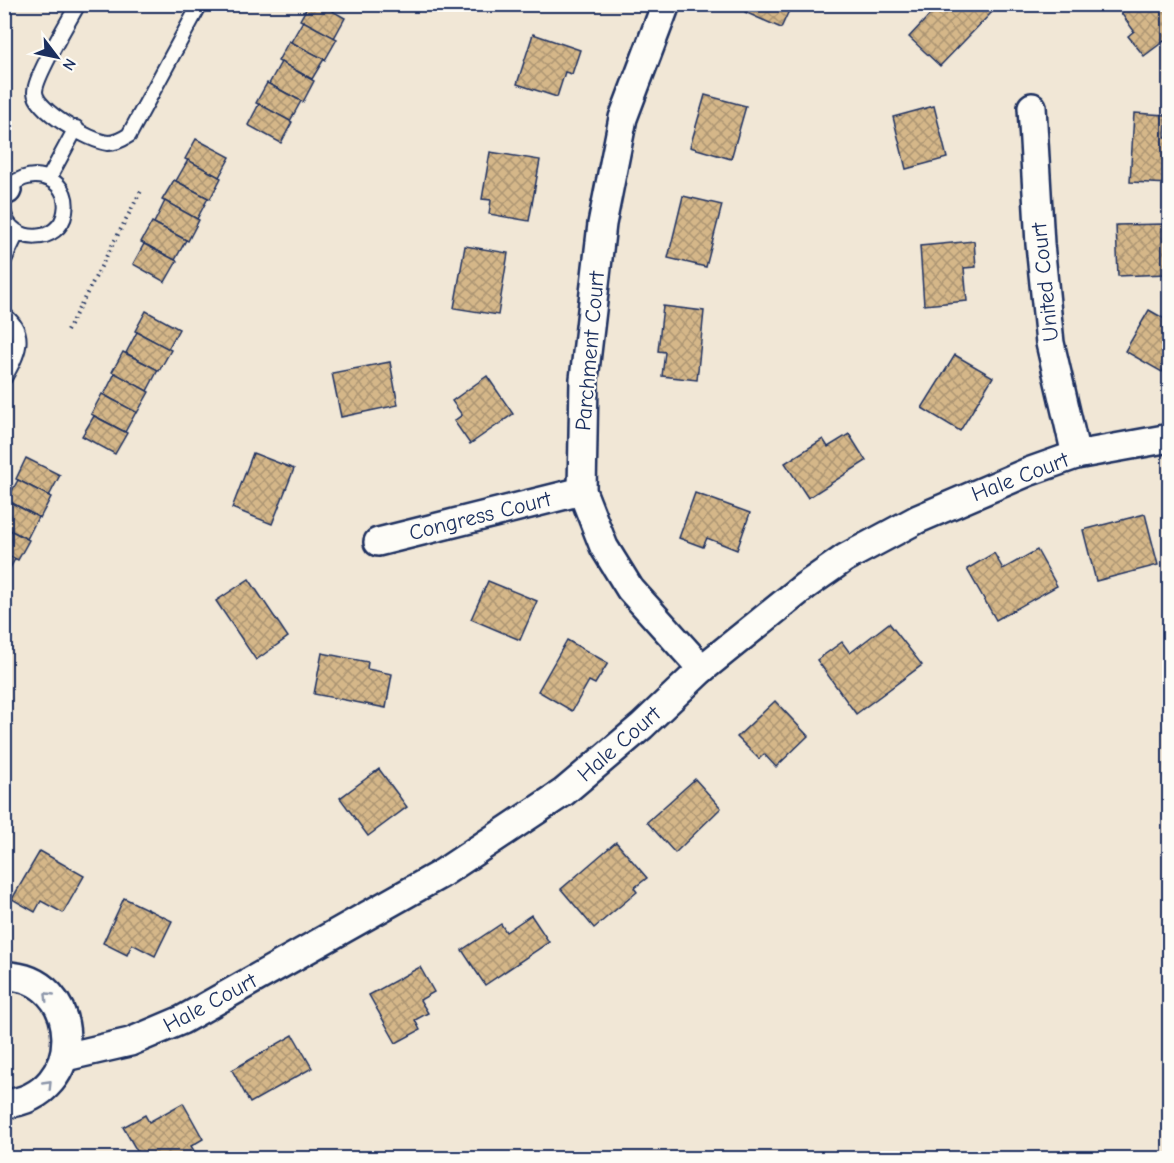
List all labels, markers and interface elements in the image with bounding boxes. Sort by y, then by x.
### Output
north arrow [27,27,87,87]
text: N [58,55,79,74]
street label: United Court [1026,221,1064,343]
street label: Parchment Court [570,270,610,432]
street label: Hale Court [968,446,1073,507]
street label: Congress Court [406,486,554,546]
street label: Hale Court [572,700,666,787]
street label: Hale Court [159,967,262,1038]
one-way arrow [45,993,56,1004]
one-way arrow [40,1081,51,1092]

